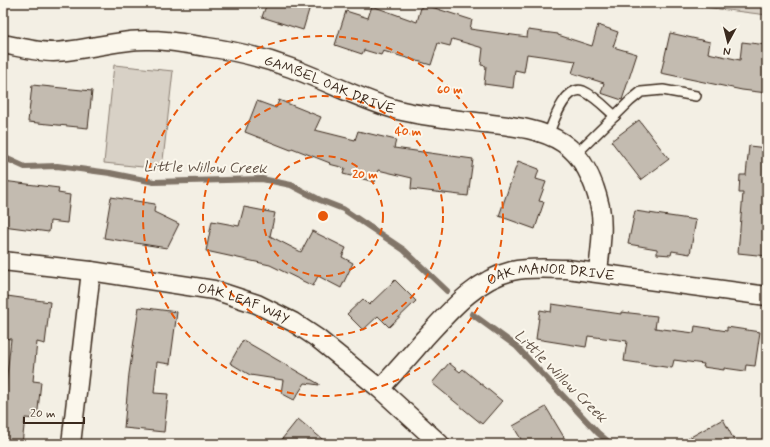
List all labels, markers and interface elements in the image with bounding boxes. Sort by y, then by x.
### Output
north arrow [708,22,748,62]
text: N [722,44,731,58]
street label: GAMBEL OAK DRIVE [262,52,397,119]
text: 60 m [437,82,463,98]
text: 40 m [395,124,422,140]
water label: Little Willow Creek [143,157,267,179]
text: 20 m [352,167,378,183]
centre of rings [316,209,330,223]
street label: OAK MANOR DRIVE [484,260,616,290]
street label: OAK LEAF WAY [196,280,292,329]
water label: Little Willow Creek [510,326,611,428]
scale bar [24,399,84,425]
text: 20 m [30,406,56,422]

